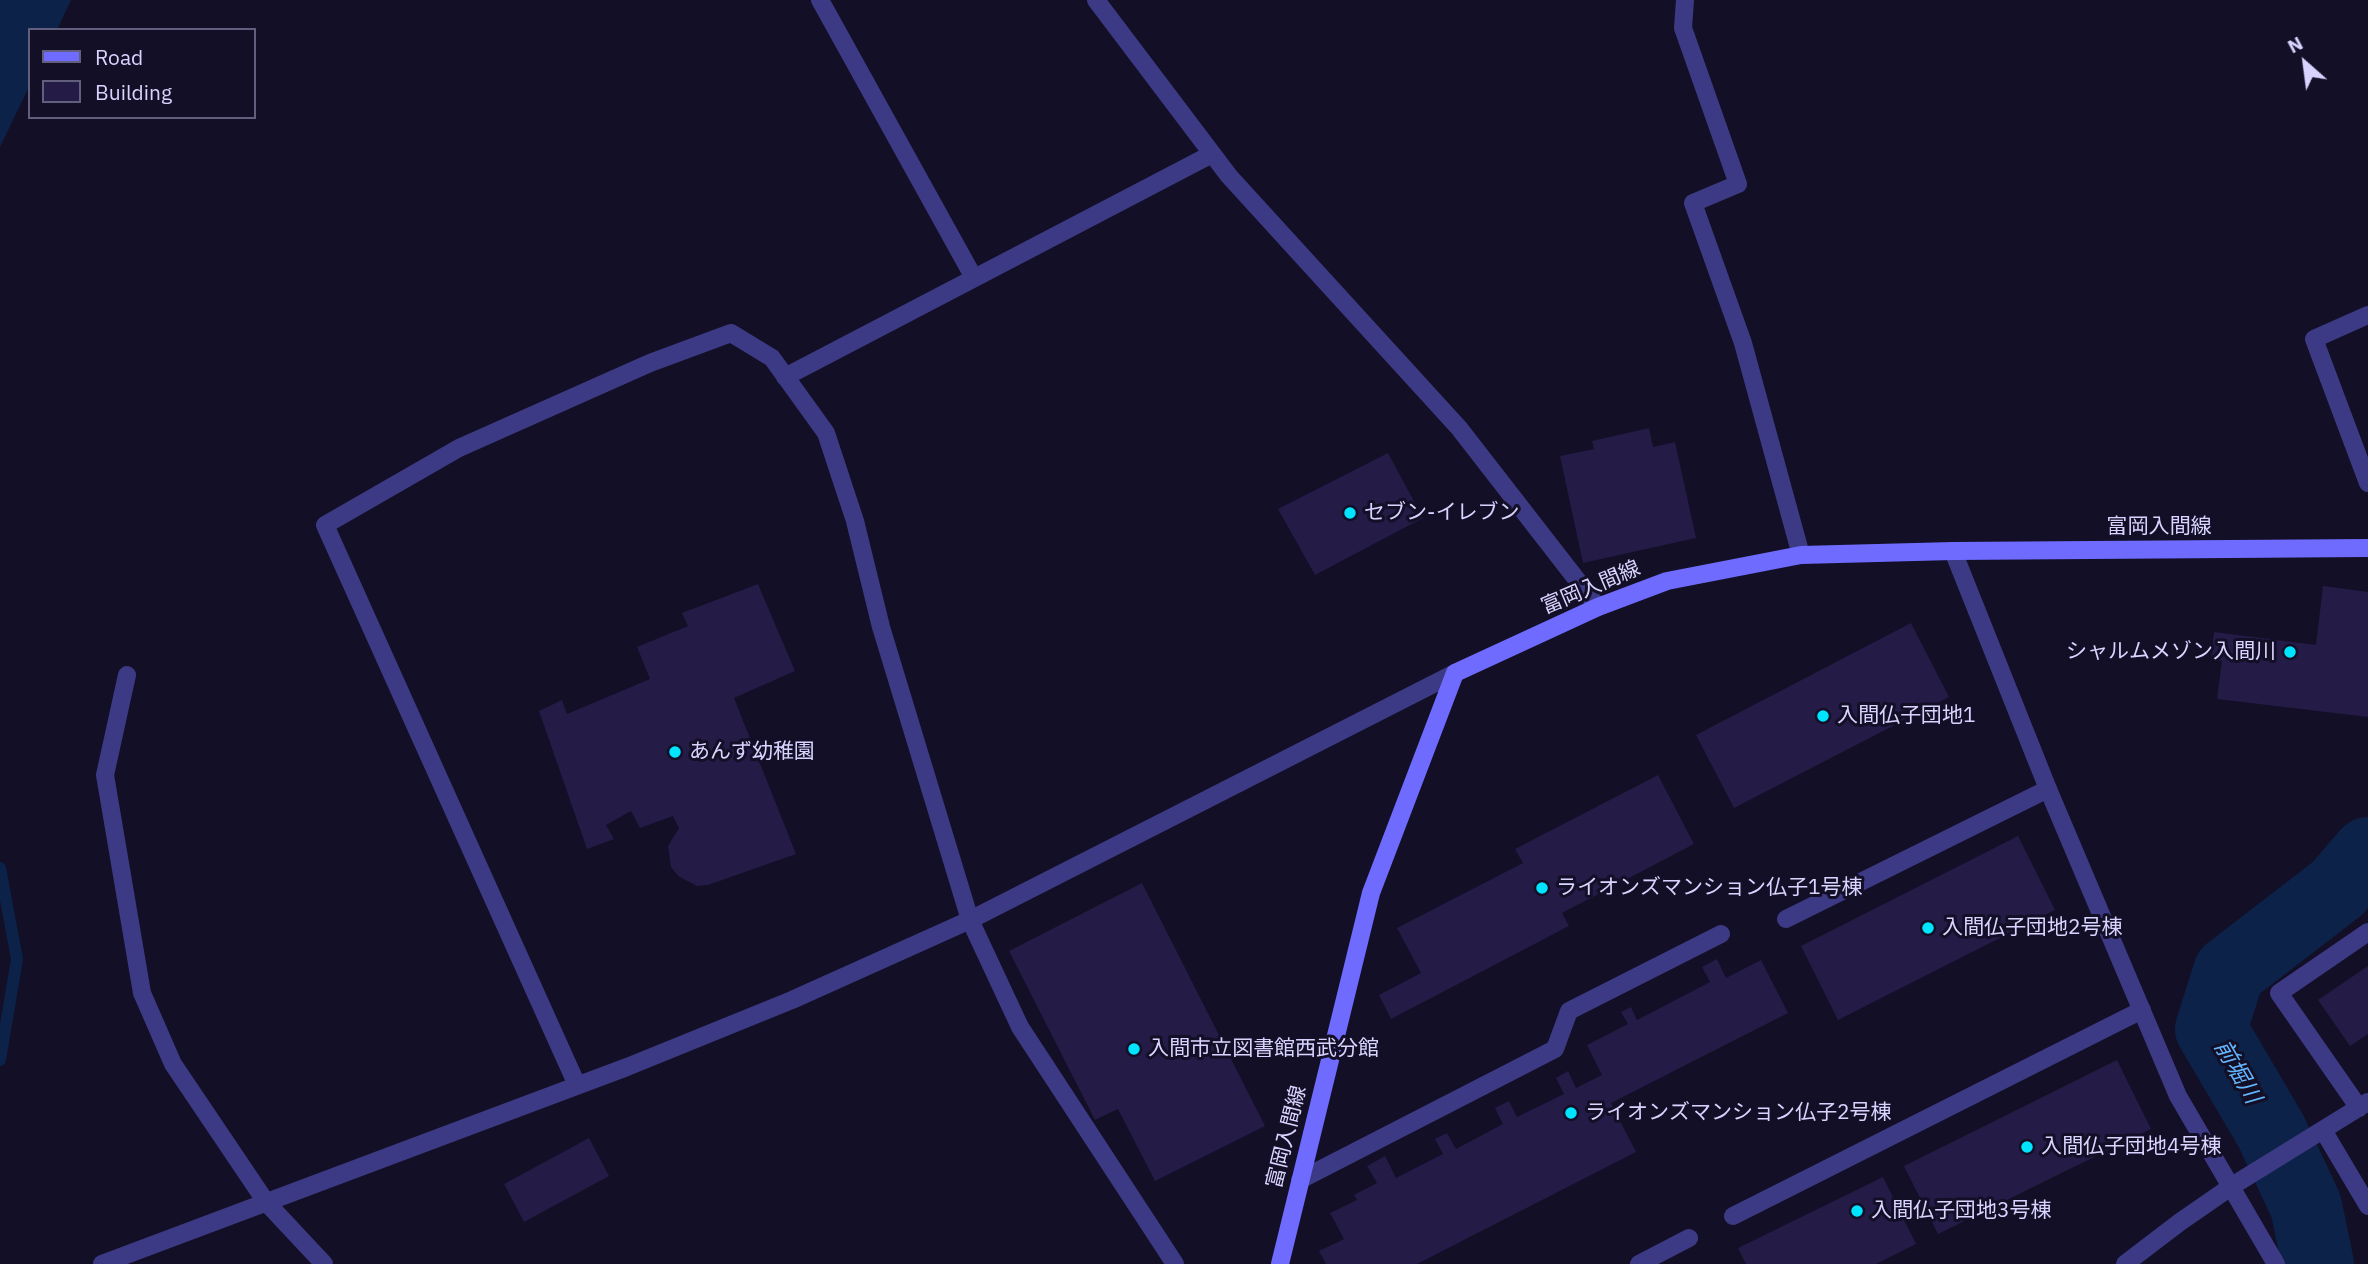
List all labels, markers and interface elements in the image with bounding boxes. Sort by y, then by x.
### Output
legend [28,28,256,119]
north arrow [2270,28,2340,98]
text: N [2283,31,2307,58]
text: Road [95,43,143,71]
text: Building [95,78,172,106]
place label: セブン-イレブン [1364,500,1519,526]
marker: セブン-イレブン [1342,505,1358,521]
street label: 富岡入間線 [2107,514,2211,540]
street label: 富岡入間線 [1538,556,1644,620]
place label: シャルムメゾン入間川 [2066,639,2276,665]
marker: シャルムメゾン入間川 [2282,644,2298,660]
place label: 入間仏子団地1 [1837,703,1976,729]
marker: 入間仏子団地1 [1815,708,1831,724]
place label: あんず幼稚園 [689,739,815,765]
marker: あんず幼稚園 [667,744,683,760]
place label: ライオンズマンション仏子1号棟 [1556,875,1863,901]
marker: ライオンズマンション仏子1号棟 [1534,880,1550,896]
place label: 入間仏子団地2号棟 [1942,915,2123,941]
marker: 入間仏子団地2号棟 [1920,920,1936,936]
water label: 前堀川 [2208,1035,2266,1109]
place label: 入間市立図書館西武分館 [1148,1036,1379,1062]
marker: 入間市立図書館西武分館 [1126,1041,1142,1057]
street label: 富岡入間線 [1262,1083,1312,1191]
place label: ライオンズマンション仏子2号棟 [1585,1100,1892,1126]
marker: ライオンズマンション仏子2号棟 [1563,1105,1579,1121]
place label: 入間仏子団地4号棟 [2041,1134,2222,1160]
marker: 入間仏子団地4号棟 [2019,1139,2035,1155]
place label: 入間仏子団地3号棟 [1871,1198,2052,1224]
marker: 入間仏子団地3号棟 [1849,1203,1865,1219]

